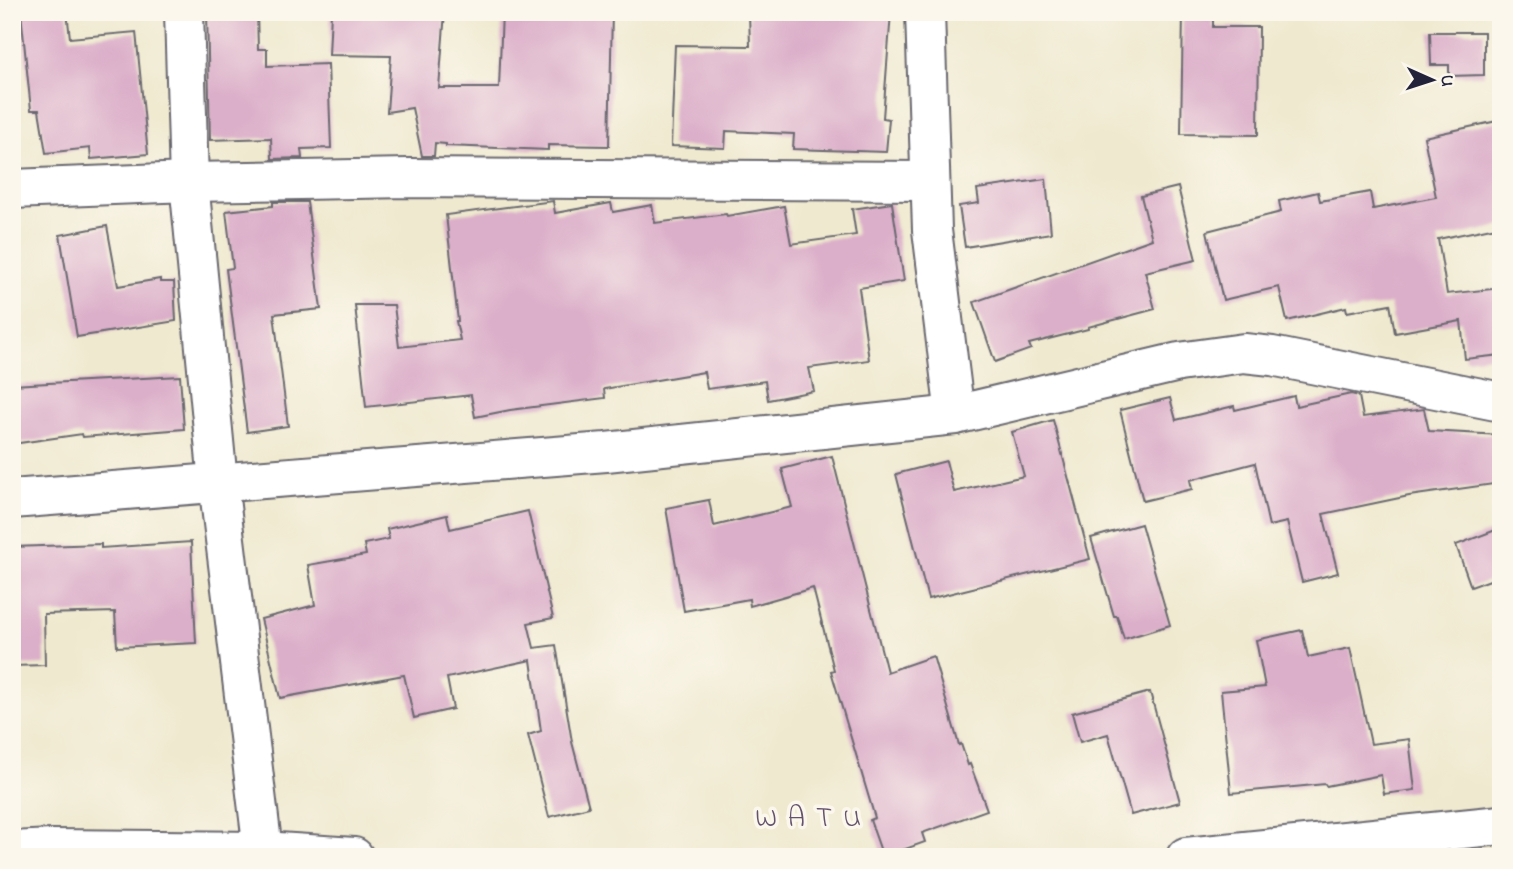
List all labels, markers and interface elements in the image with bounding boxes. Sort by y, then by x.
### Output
north arrow [1398,46,1468,116]
text: U [1433,74,1460,87]
district label: W A T U [755,799,863,840]

